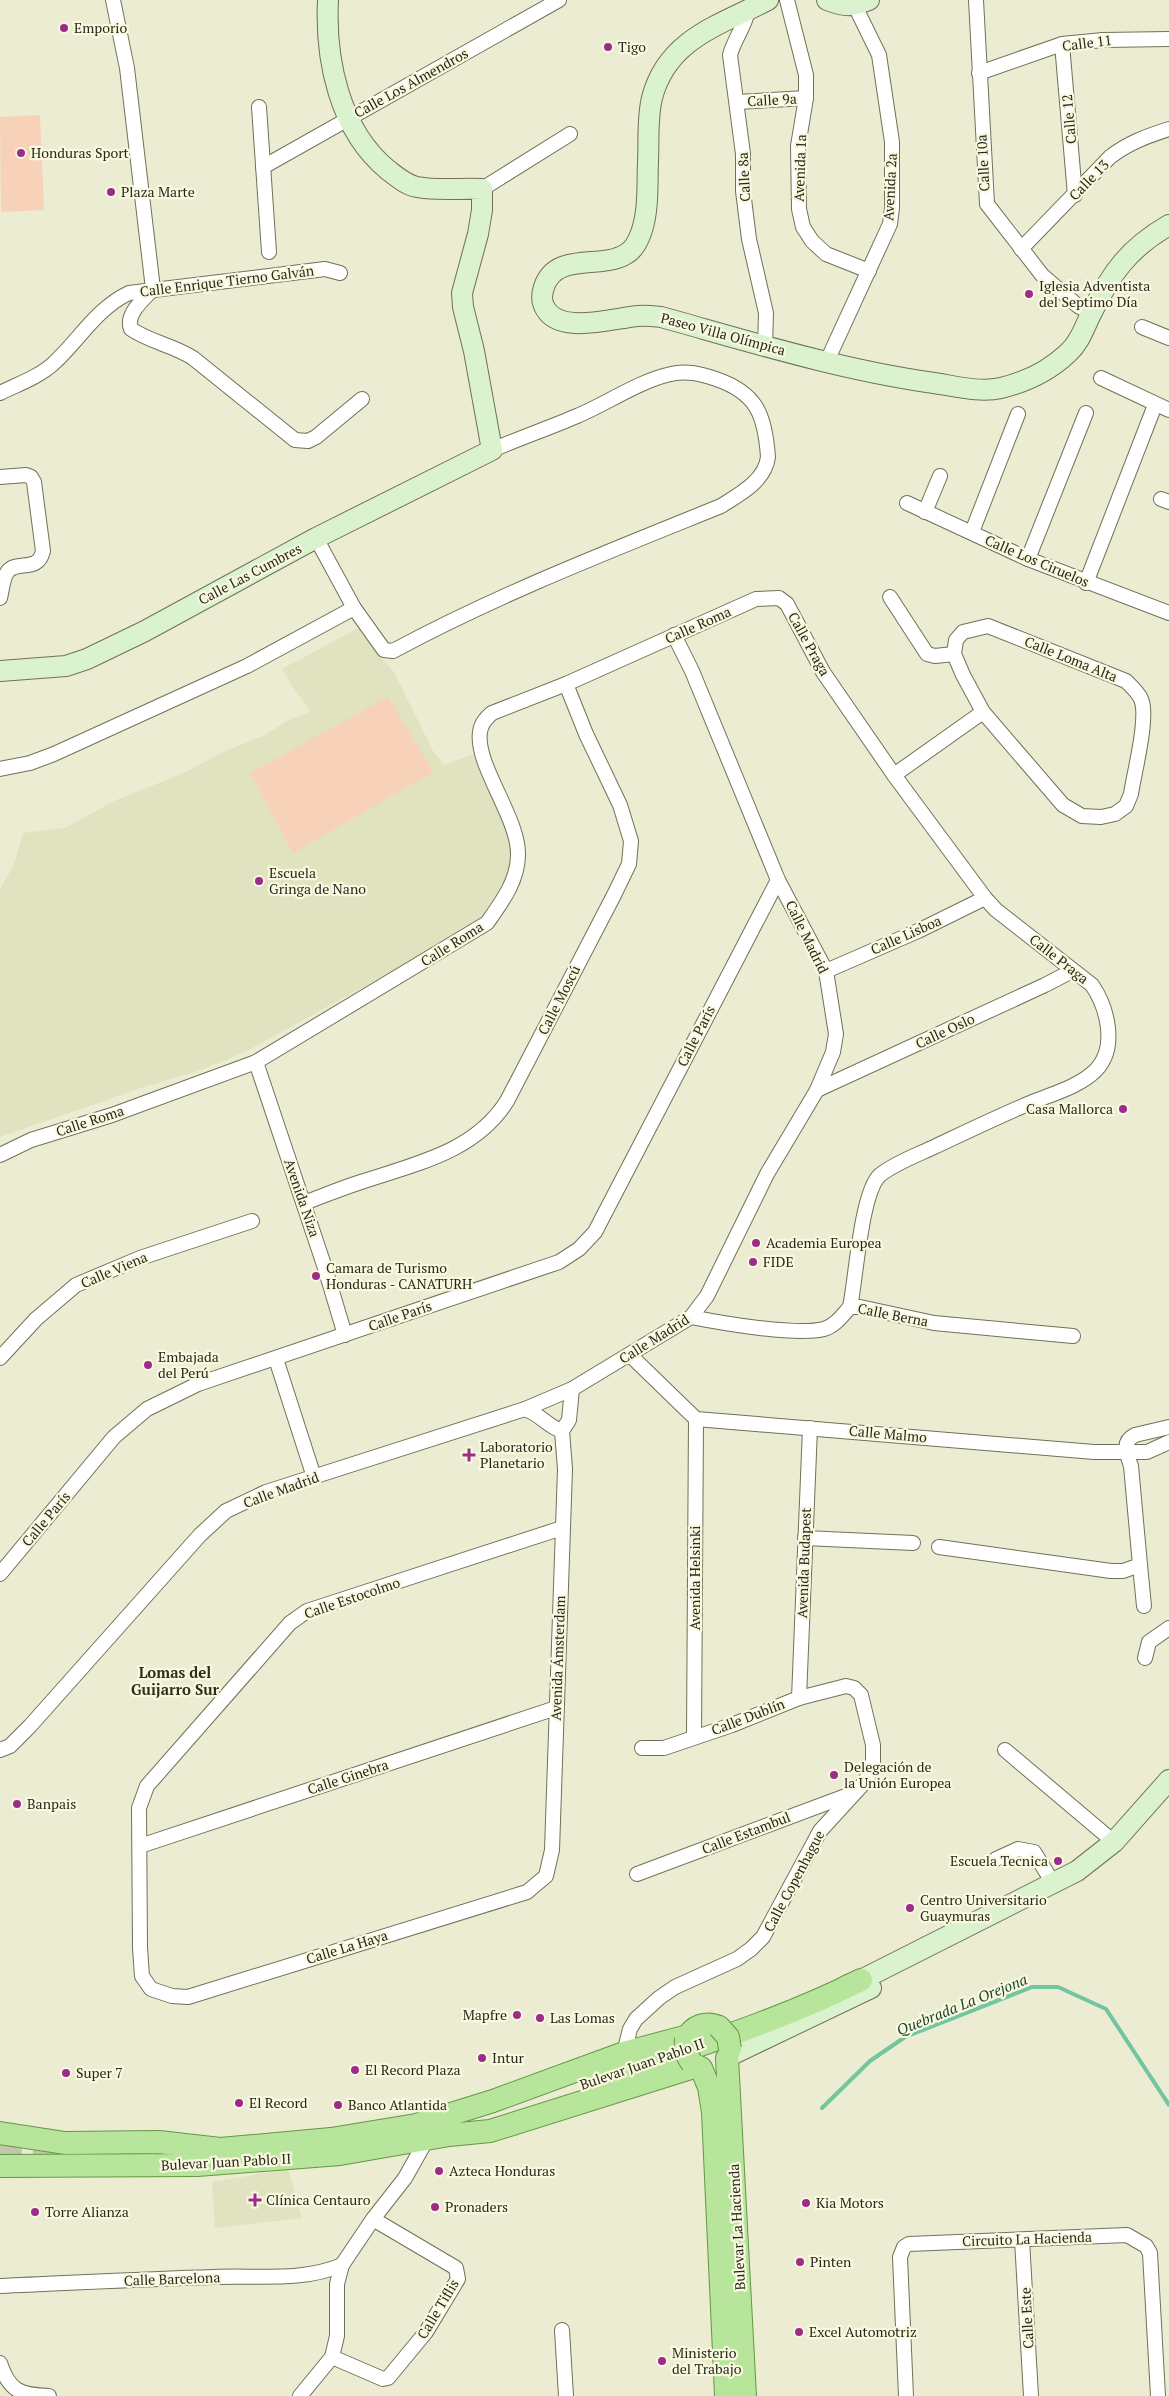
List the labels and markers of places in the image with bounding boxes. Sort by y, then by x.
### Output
place label: Emporio [74,18,127,37]
marker: Emporio [58,22,70,34]
place label: Tigo [618,37,646,56]
marker: Tigo [602,41,614,53]
place label: Honduras Sport [31,143,130,162]
marker: Honduras Sport [15,147,27,159]
place label: Plaza Marte [121,182,195,201]
marker: Plaza Marte [105,186,117,198]
place label: Iglesia Adventista del Septimo Día [1039,276,1150,311]
marker: Iglesia Adventista del Septimo Día [1023,288,1035,300]
place label: Escuela Gringa de Nano [269,863,366,898]
marker: Escuela Gringa de Nano [253,875,265,887]
place label: Casa Mallorca [1026,1099,1113,1118]
marker: Casa Mallorca [1117,1103,1129,1115]
place label: Academia Europea [766,1233,882,1252]
marker: Academia Europea [750,1237,762,1249]
place label: FIDE [763,1252,794,1271]
marker: FIDE [747,1256,759,1268]
place label: Camara de Turismo Honduras - CANATURH [326,1258,472,1293]
marker: Camara de Turismo Honduras - CANATURH [310,1270,322,1282]
place label: Embajada del Perú [158,1347,219,1382]
marker: Embajada del Perú [142,1359,154,1371]
place label: Laboratorio Planetario [480,1437,553,1472]
marker: Laboratorio Planetario [462,1448,476,1462]
place label: Delegación de la Unión Europea [844,1757,951,1792]
marker: Delegación de la Unión Europea [828,1769,840,1781]
place label: Banpais [27,1794,76,1813]
marker: Banpais [11,1798,23,1810]
place label: Escuela Tecnica [950,1851,1048,1870]
marker: Escuela Tecnica [1052,1855,1064,1867]
place label: Centro Universitario Guaymuras [920,1890,1047,1925]
marker: Centro Universitario Guaymuras [904,1902,916,1914]
place label: Mapfre [463,2005,507,2024]
place label: Las Lomas [550,2008,615,2027]
marker: Mapfre [511,2009,523,2021]
marker: Las Lomas [534,2012,546,2024]
place label: Intur [492,2048,524,2067]
marker: Intur [476,2052,488,2064]
place label: El Record Plaza [365,2060,461,2079]
place label: Super 7 [76,2063,123,2082]
marker: El Record Plaza [349,2064,361,2076]
marker: Super 7 [60,2067,72,2079]
place label: El Record [249,2093,308,2112]
place label: Banco Atlantida [348,2095,447,2114]
marker: El Record [233,2097,245,2109]
marker: Banco Atlantida [332,2099,344,2111]
place label: Azteca Honduras [449,2161,555,2180]
marker: Azteca Honduras [433,2165,445,2177]
place label: Clínica Centauro [266,2190,371,2209]
marker: Clínica Centauro [248,2193,262,2207]
place label: Kia Motors [816,2193,884,2212]
place label: Pronaders [445,2197,508,2216]
marker: Kia Motors [800,2197,812,2209]
marker: Pronaders [429,2201,441,2213]
place label: Torre Alianza [45,2202,129,2221]
marker: Torre Alianza [29,2206,41,2218]
place label: Pinten [810,2252,852,2271]
marker: Pinten [794,2256,806,2268]
place label: Excel Automotriz [809,2322,917,2341]
marker: Excel Automotriz [793,2326,805,2338]
place label: Ministerio del Trabajo [672,2343,742,2378]
marker: Ministerio del Trabajo [656,2355,668,2367]

